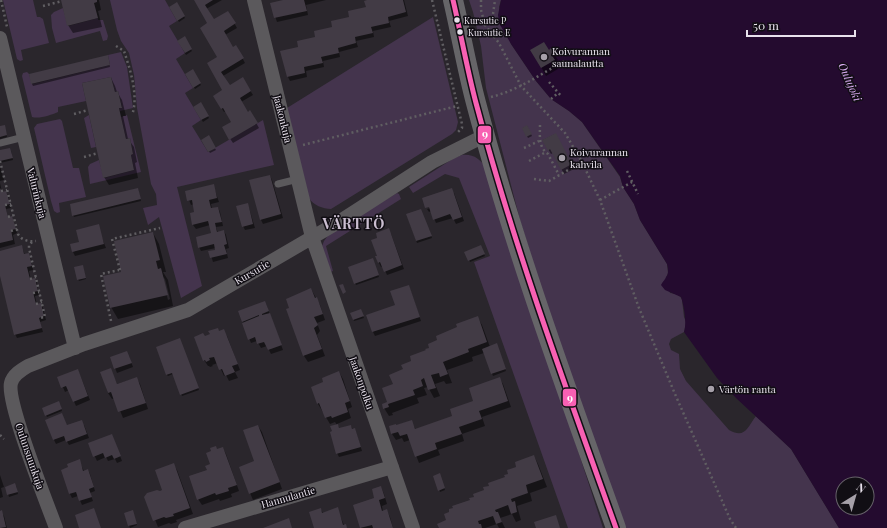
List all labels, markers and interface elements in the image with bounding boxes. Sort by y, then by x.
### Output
scale bar [747,12,855,38]
place label: Kursutie P [464,14,506,26]
marker: Kursutie P [452,15,462,25]
text: 50 m [753,17,779,33]
place label: Kursutie E [468,26,511,38]
marker: Kursutie E [455,27,465,37]
place label: Koivurannan saunalautta [552,44,610,70]
marker: Koivurannan saunalautta [539,52,549,62]
water label: Oulujoki [835,60,866,104]
street label: Jaakonkuja [270,93,296,144]
line badge: 9 [477,125,492,144]
text: 9 [482,126,488,141]
place label: Koivurannan kahvila [570,145,628,171]
marker: Koivurannan kahvila [557,153,567,163]
street label: Valurinkuja [24,165,50,220]
district label: VÄRTTÖ [322,214,385,233]
street label: Kursutie [232,256,272,288]
street label: Jaakonpolku [346,354,378,411]
place label: Värtön ranta [718,382,776,396]
marker: Värtön ranta [706,384,716,394]
line badge: 9 [562,388,577,407]
text: 9 [567,390,573,405]
street label: Oulunsuunkuja [12,421,48,491]
north arrow [835,476,875,516]
text: N [854,479,869,496]
street label: Hannulantie [259,483,317,511]

